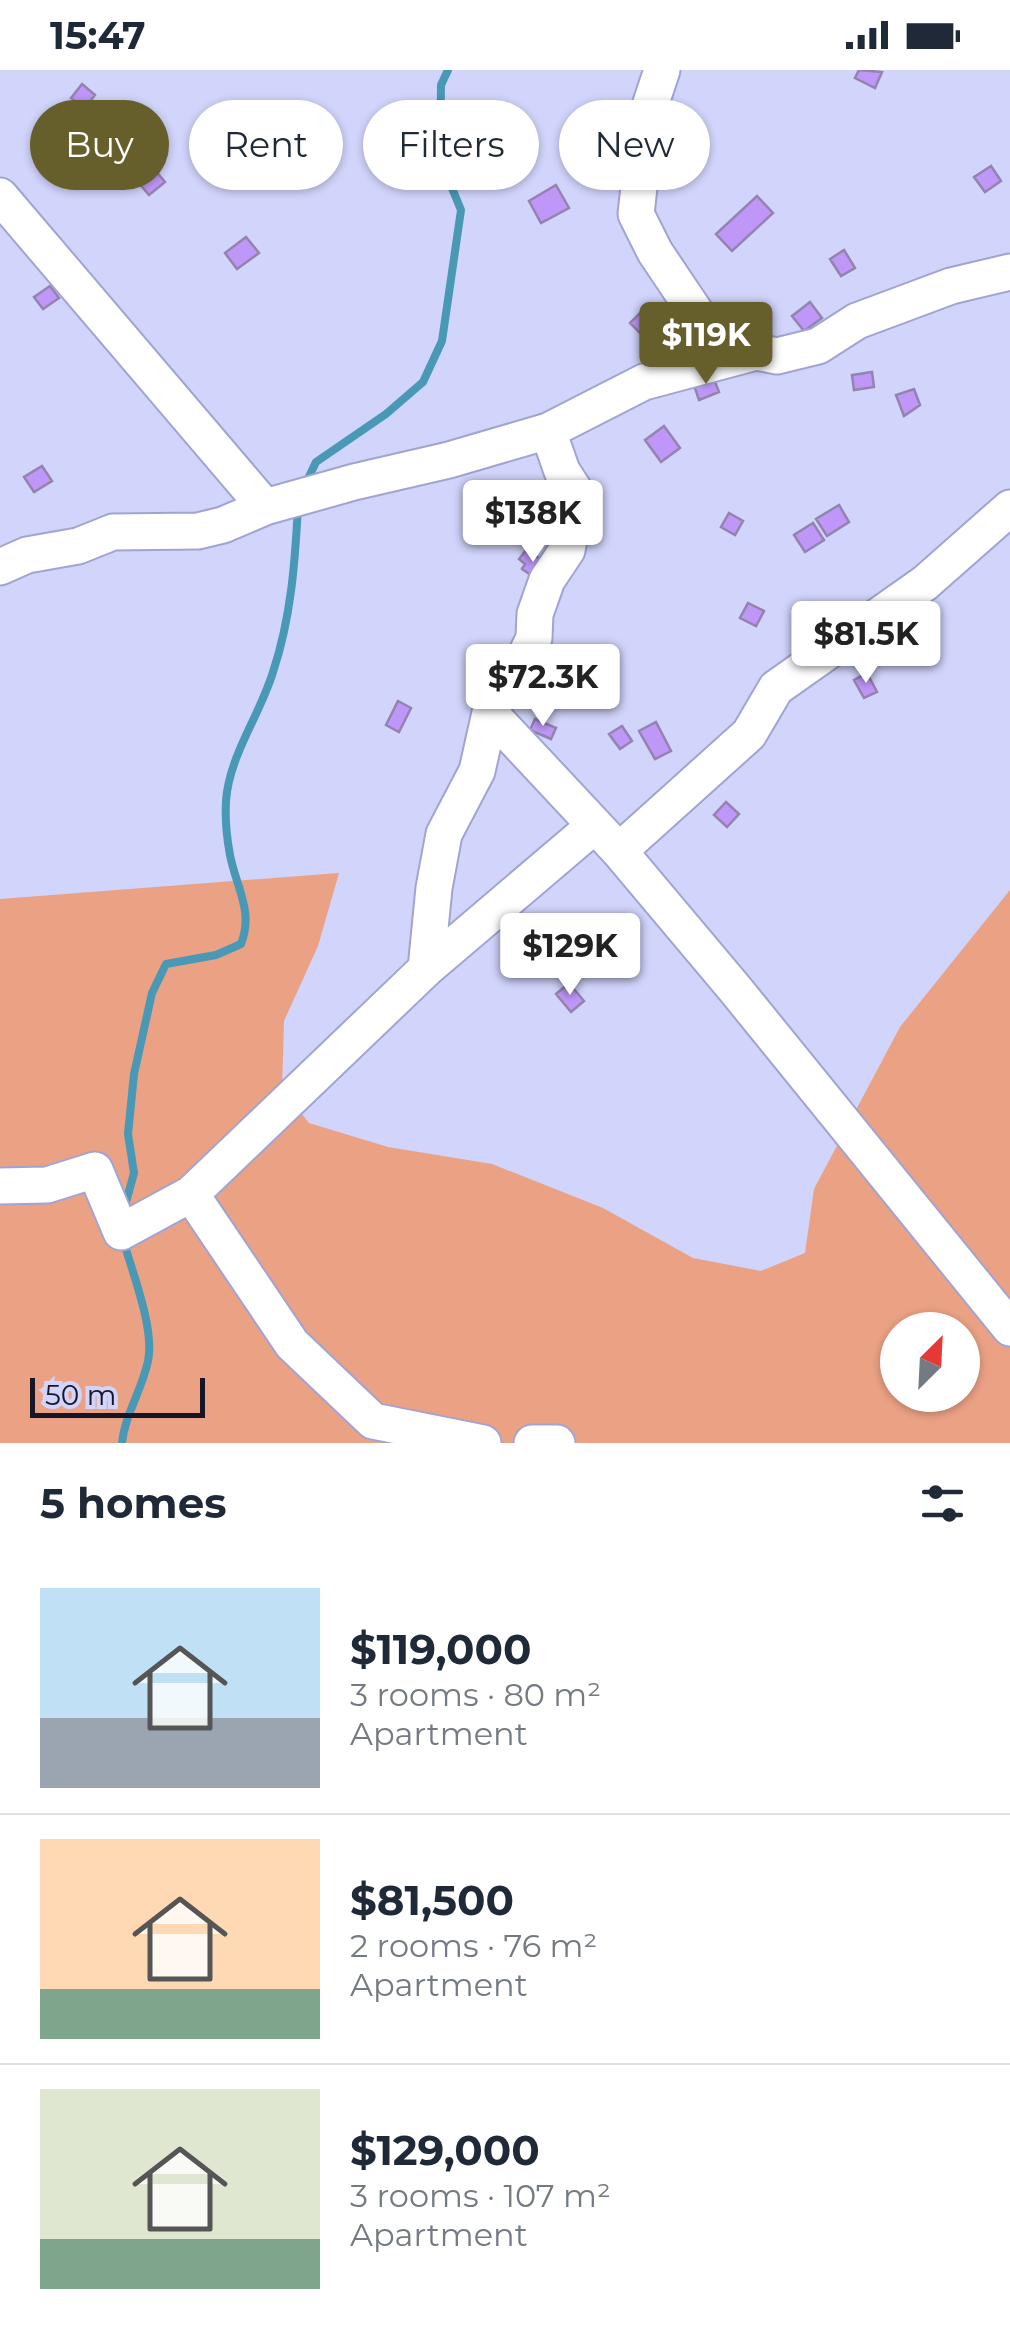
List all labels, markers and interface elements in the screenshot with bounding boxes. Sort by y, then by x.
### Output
text: 15:47 [50,12,146,59]
chip: Buy [30,100,169,190]
chip: Rent [189,100,343,190]
chip: Filters [363,100,539,190]
chip: New [559,100,710,190]
pin: $119K [636,302,776,387]
text: $119K [661,315,751,354]
pin: $138K [463,480,603,565]
text: $138K [485,493,581,532]
pin: $81.5K [785,601,947,686]
text: $81.5K [813,614,919,653]
pin: $72.3K [462,644,624,729]
text: $72.3K [488,657,598,696]
pin: $129K [500,913,640,998]
text: $129K [522,926,618,965]
north arrow [880,1312,980,1412]
map controls [880,1312,980,1412]
scale bar [30,1373,205,1418]
text: 50 m [45,1378,116,1412]
icon: filters [915,1476,970,1531]
text: 5 homes [40,1477,227,1529]
text: $119,000 [350,1623,532,1675]
icon: home [120,1628,240,1748]
text: 3 rooms · 80 m² [350,1675,601,1714]
text: Apartment [350,1714,528,1753]
text: $81,500 [350,1874,514,1926]
icon: home [120,1879,240,1999]
text: 2 rooms · 76 m² [350,1926,597,1965]
text: Apartment [350,1965,528,2004]
text: $129,000 [350,2124,540,2176]
icon: home [120,2129,240,2249]
text: 3 rooms · 107 m² [350,2176,611,2215]
text: Apartment [350,2215,528,2254]

